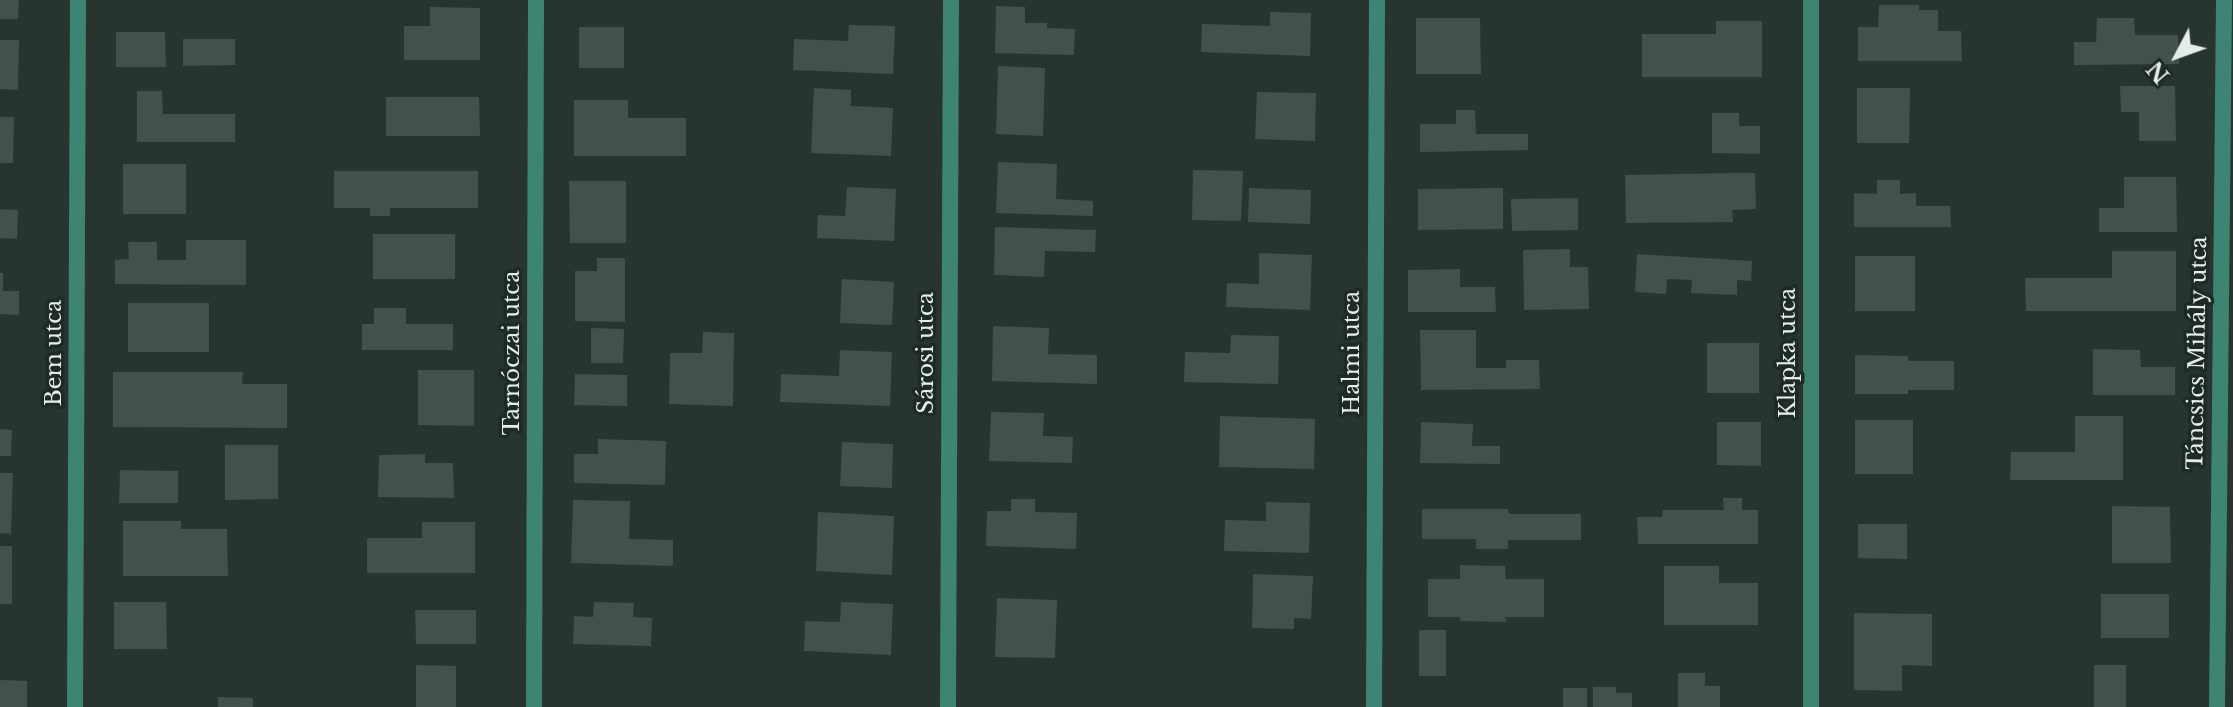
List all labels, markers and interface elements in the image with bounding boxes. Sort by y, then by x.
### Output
north arrow [2137,16,2217,96]
text: N [2142,55,2175,89]
street label: Táncsics Mihály utca [2183,236,2213,470]
street label: Tarnóczai utca [500,271,526,435]
street label: Klapka utca [1776,288,1802,418]
street label: Halmi utca [1340,291,1366,415]
street label: Sárosi utca [914,292,940,414]
street label: Bem utca [42,300,68,406]

